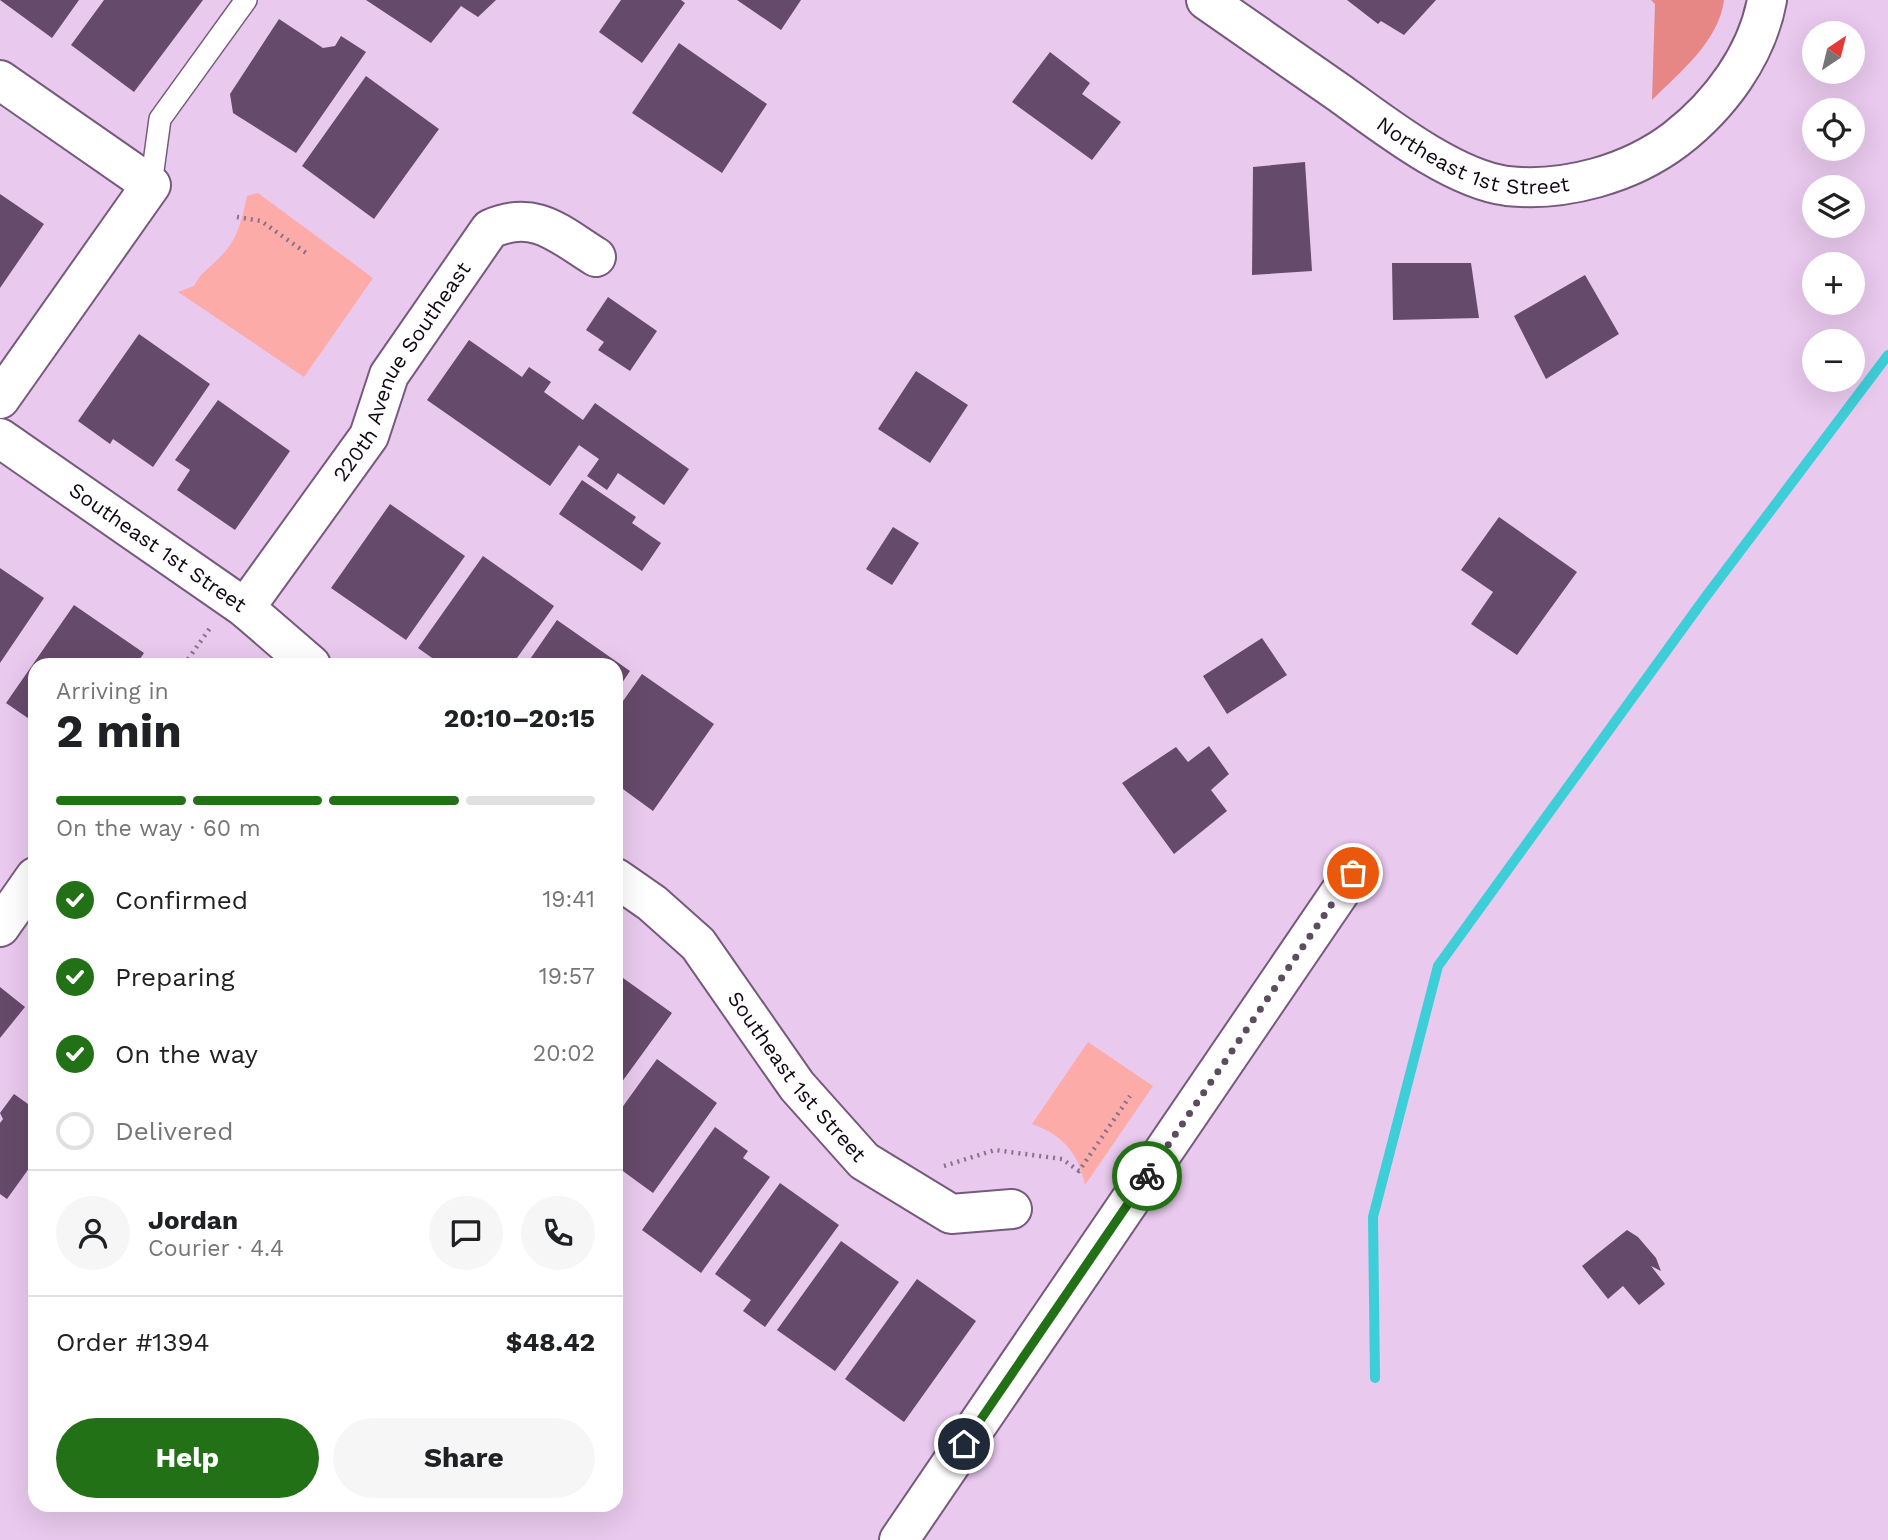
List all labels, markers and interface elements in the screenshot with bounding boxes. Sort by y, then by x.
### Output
north arrow [1802,21,1866,84]
map controls [1802,21,1865,392]
button: locate [1802,98,1865,161]
street label: Northeast 1st Street [1372,111,1571,199]
button: layers [1802,175,1865,238]
button: + [1802,252,1865,315]
street label: 220th Avenue Southeast [327,257,476,486]
button: − [1802,329,1865,392]
street label: Southeast 1st Street [65,477,252,617]
text: Arriving in [56,678,169,705]
text: 20:10–20:15 [444,703,595,733]
text: 2 min [56,704,182,758]
text: On the way · 60 m [56,815,261,842]
pin [1323,843,1383,903]
icon: bag [1334,854,1372,892]
icon: check [56,881,94,919]
text: Confirmed [115,885,248,915]
text: 19:41 [542,886,595,913]
icon: check [56,958,94,996]
text: Preparing [115,962,235,992]
text: 19:57 [539,963,595,990]
street label: Southeast 1st Street [723,986,872,1167]
icon: check [56,1035,94,1073]
text: On the way [115,1039,258,1069]
text: 20:02 [533,1040,595,1067]
text: Delivered [115,1116,234,1146]
courier [1112,1141,1182,1211]
icon: bike [1128,1157,1166,1195]
button: person [56,1196,130,1270]
button: chat [429,1196,503,1270]
button: phone [521,1196,595,1270]
text: Jordan [148,1205,238,1235]
text: Courier · 4.4 [148,1235,284,1262]
text: Order #1394 [56,1327,210,1357]
text: $48.42 [506,1327,595,1357]
pin [934,1414,994,1474]
button: Help [56,1418,319,1498]
button: Share [333,1418,595,1498]
icon: home [945,1425,983,1463]

